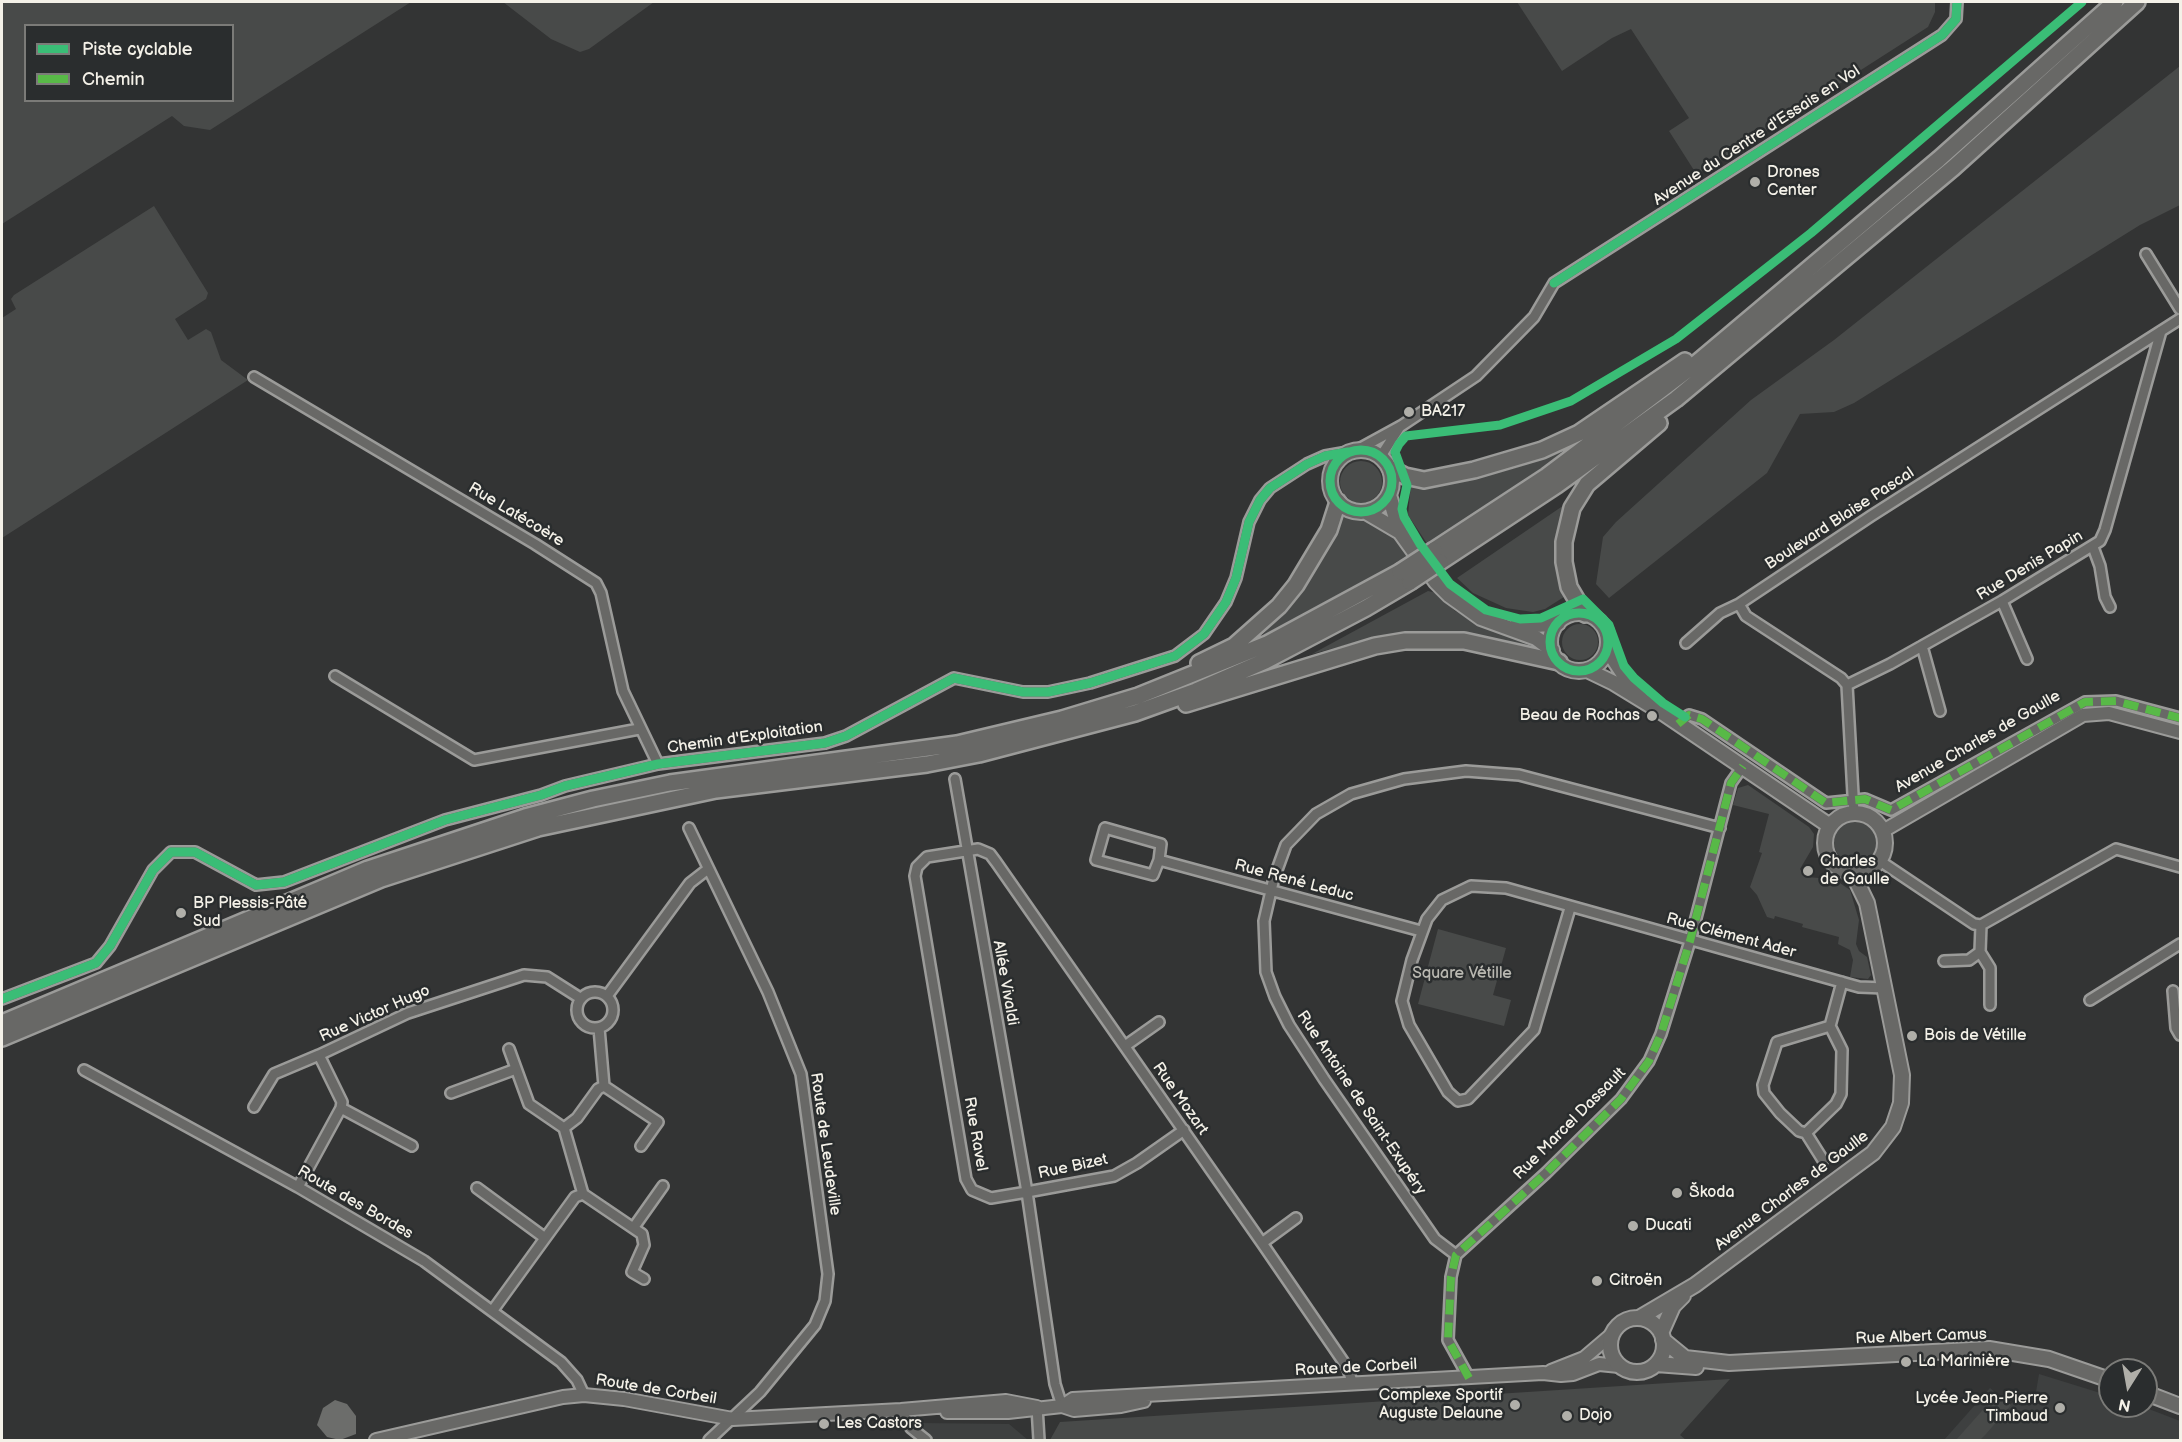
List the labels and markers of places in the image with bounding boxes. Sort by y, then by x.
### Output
place label: Drones Center [1767,163,1820,201]
marker: Drones Center [1748,175,1762,189]
place label: BA217 [1421,402,1465,422]
marker: BA217 [1402,405,1416,419]
place label: Beau de Rochas [1519,706,1640,726]
marker: Beau de Rochas [1645,709,1659,723]
place label: Charles de Gaulle [1820,852,1889,890]
marker: Charles de Gaulle [1801,864,1815,878]
place label: BP Plessis-Pâté Sud [193,894,307,932]
marker: BP Plessis-Pâté Sud [174,906,188,920]
place label: Bois de Vétille [1924,1026,2026,1046]
marker: Bois de Vétille [1905,1029,1919,1043]
place label: Škoda [1689,1183,1735,1203]
marker: Škoda [1670,1186,1684,1200]
place label: Ducati [1645,1216,1692,1236]
marker: Ducati [1626,1219,1640,1233]
place label: Citroën [1609,1271,1662,1291]
marker: Citroën [1590,1274,1604,1288]
place label: La Marinière [1918,1352,2010,1372]
marker: La Marinière [1899,1355,1913,1369]
place label: Complexe Sportif Auguste Delaune [1379,1386,1503,1424]
place label: Lycée Jean-Pierre Timbaud [1915,1389,2048,1427]
marker: Complexe Sportif Auguste Delaune [1508,1398,1522,1412]
marker: Lycée Jean-Pierre Timbaud [2053,1401,2067,1415]
place label: Dojo [1579,1406,1612,1426]
marker: Dojo [1560,1409,1574,1423]
place label: Les Castors [836,1414,922,1434]
marker: Les Castors [817,1417,831,1431]

